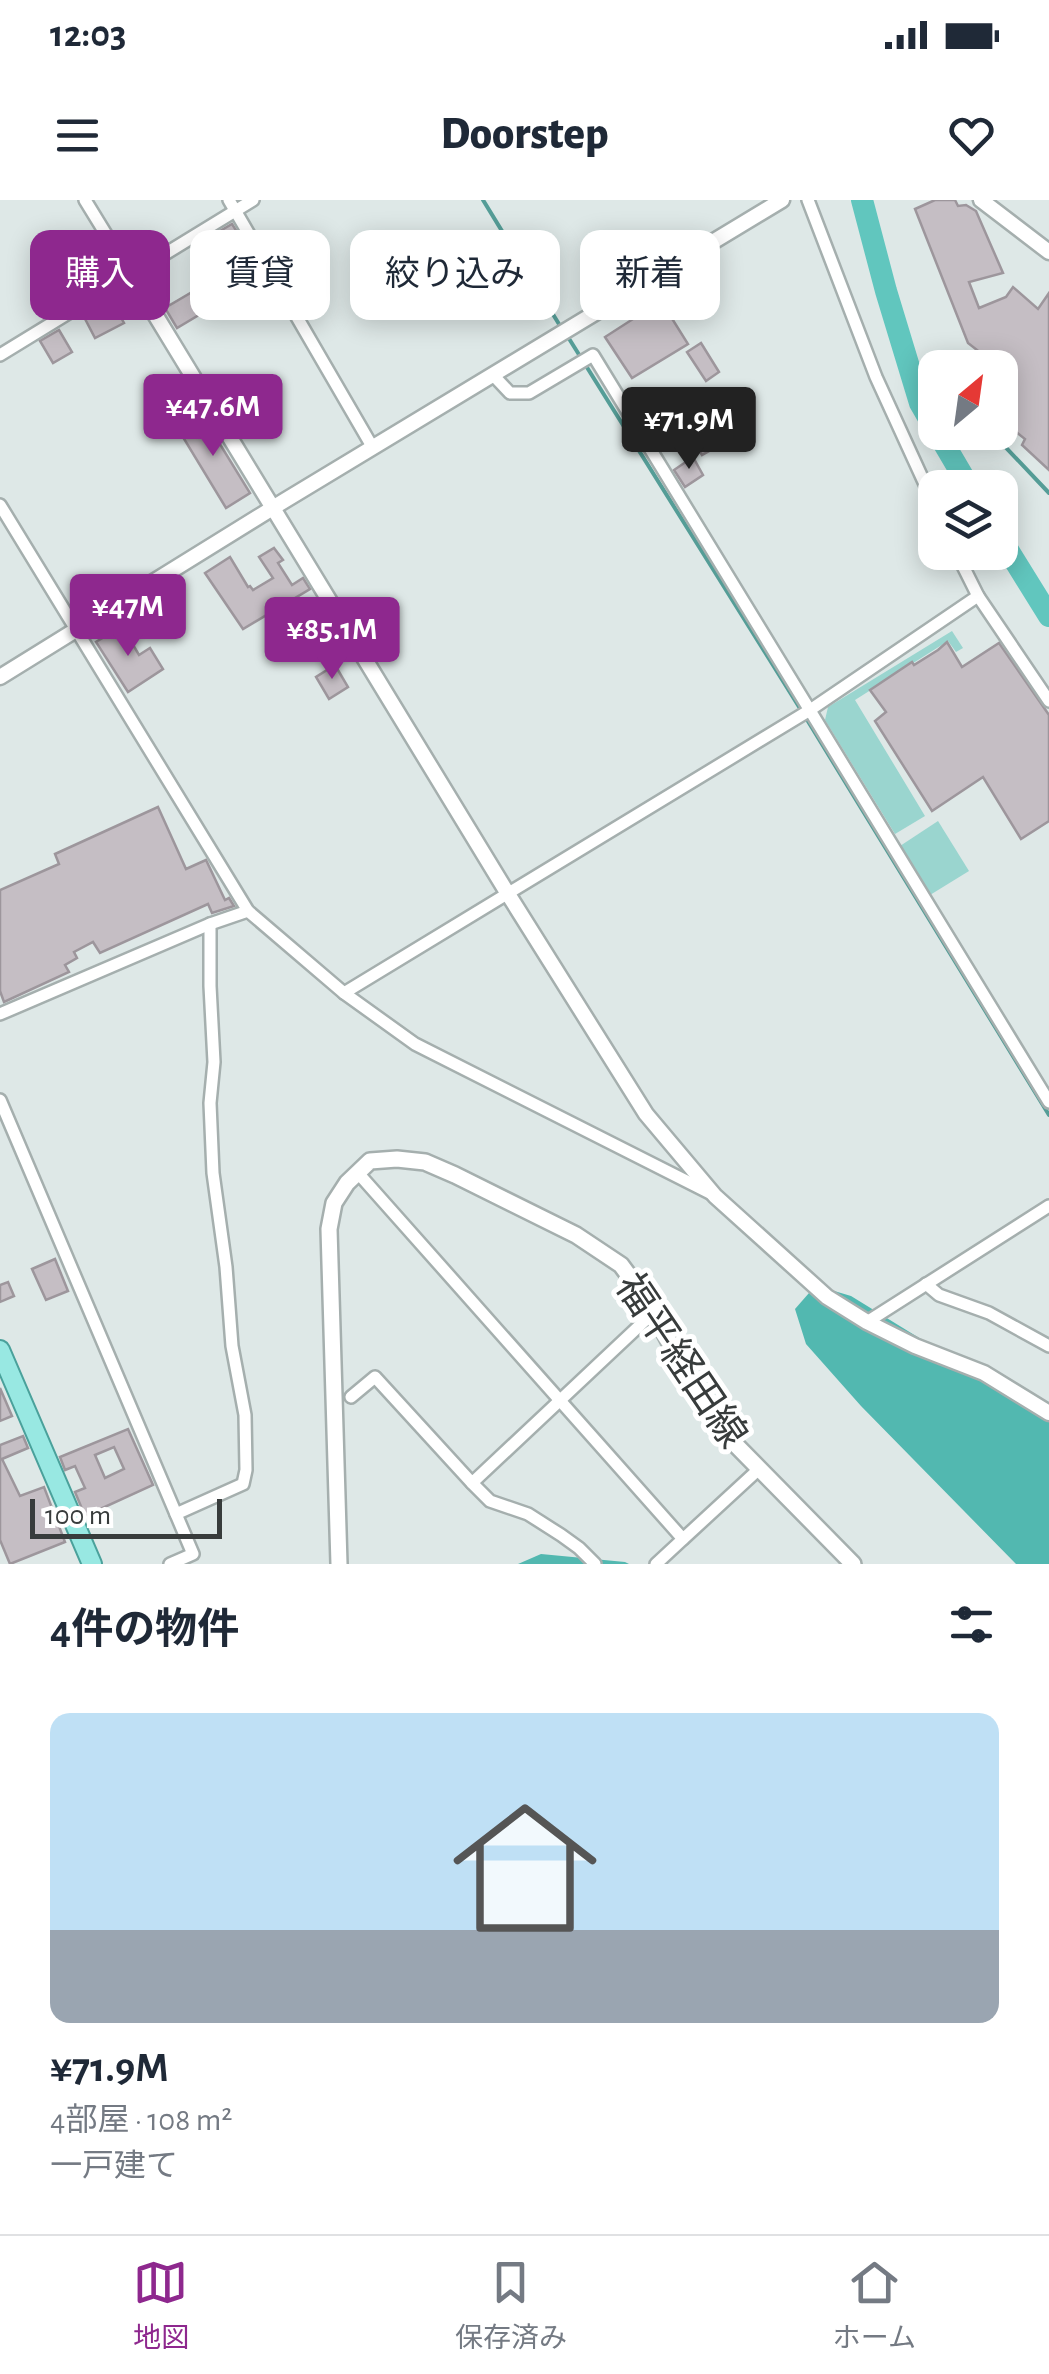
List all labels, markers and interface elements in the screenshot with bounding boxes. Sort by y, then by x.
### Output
text: 12:03 [50,16,126,54]
icon: menu [50,108,105,163]
icon: heart [944,108,999,163]
text: Doorstep [440,112,609,157]
chip: 購入 [30,230,170,320]
chip: 賃貸 [190,230,330,320]
chip: 絞り込み [350,230,560,320]
chip: 新着 [580,230,720,320]
north arrow [918,350,1018,450]
map controls [918,350,1018,570]
pin: ¥47.6M [132,374,294,459]
pin: ¥71.9M [608,387,770,472]
text: ¥47.6M [165,390,261,422]
text: ¥71.9M [644,403,734,435]
button: layers [918,470,1018,570]
pin: ¥47M [69,574,187,659]
text: ¥47M [92,590,164,622]
pin: ¥85.1M [251,597,413,682]
text: ¥85.1M [287,613,377,645]
street label: 福平経田線 [608,1266,755,1455]
scale bar [30,1494,222,1538]
text: 100 m [45,1502,111,1530]
icon: filters [944,1597,999,1652]
text: 4件の物件 [50,1609,239,1651]
icon: home [435,1778,615,1958]
text: ¥71.9M [50,2047,169,2089]
text: 4部屋 · 108 m² [50,2104,232,2136]
text: 一戸建て [50,2150,178,2182]
tab: 地図 [133,2255,189,2356]
tab: 保存済み [455,2255,567,2356]
tab: ホーム [833,2255,916,2356]

